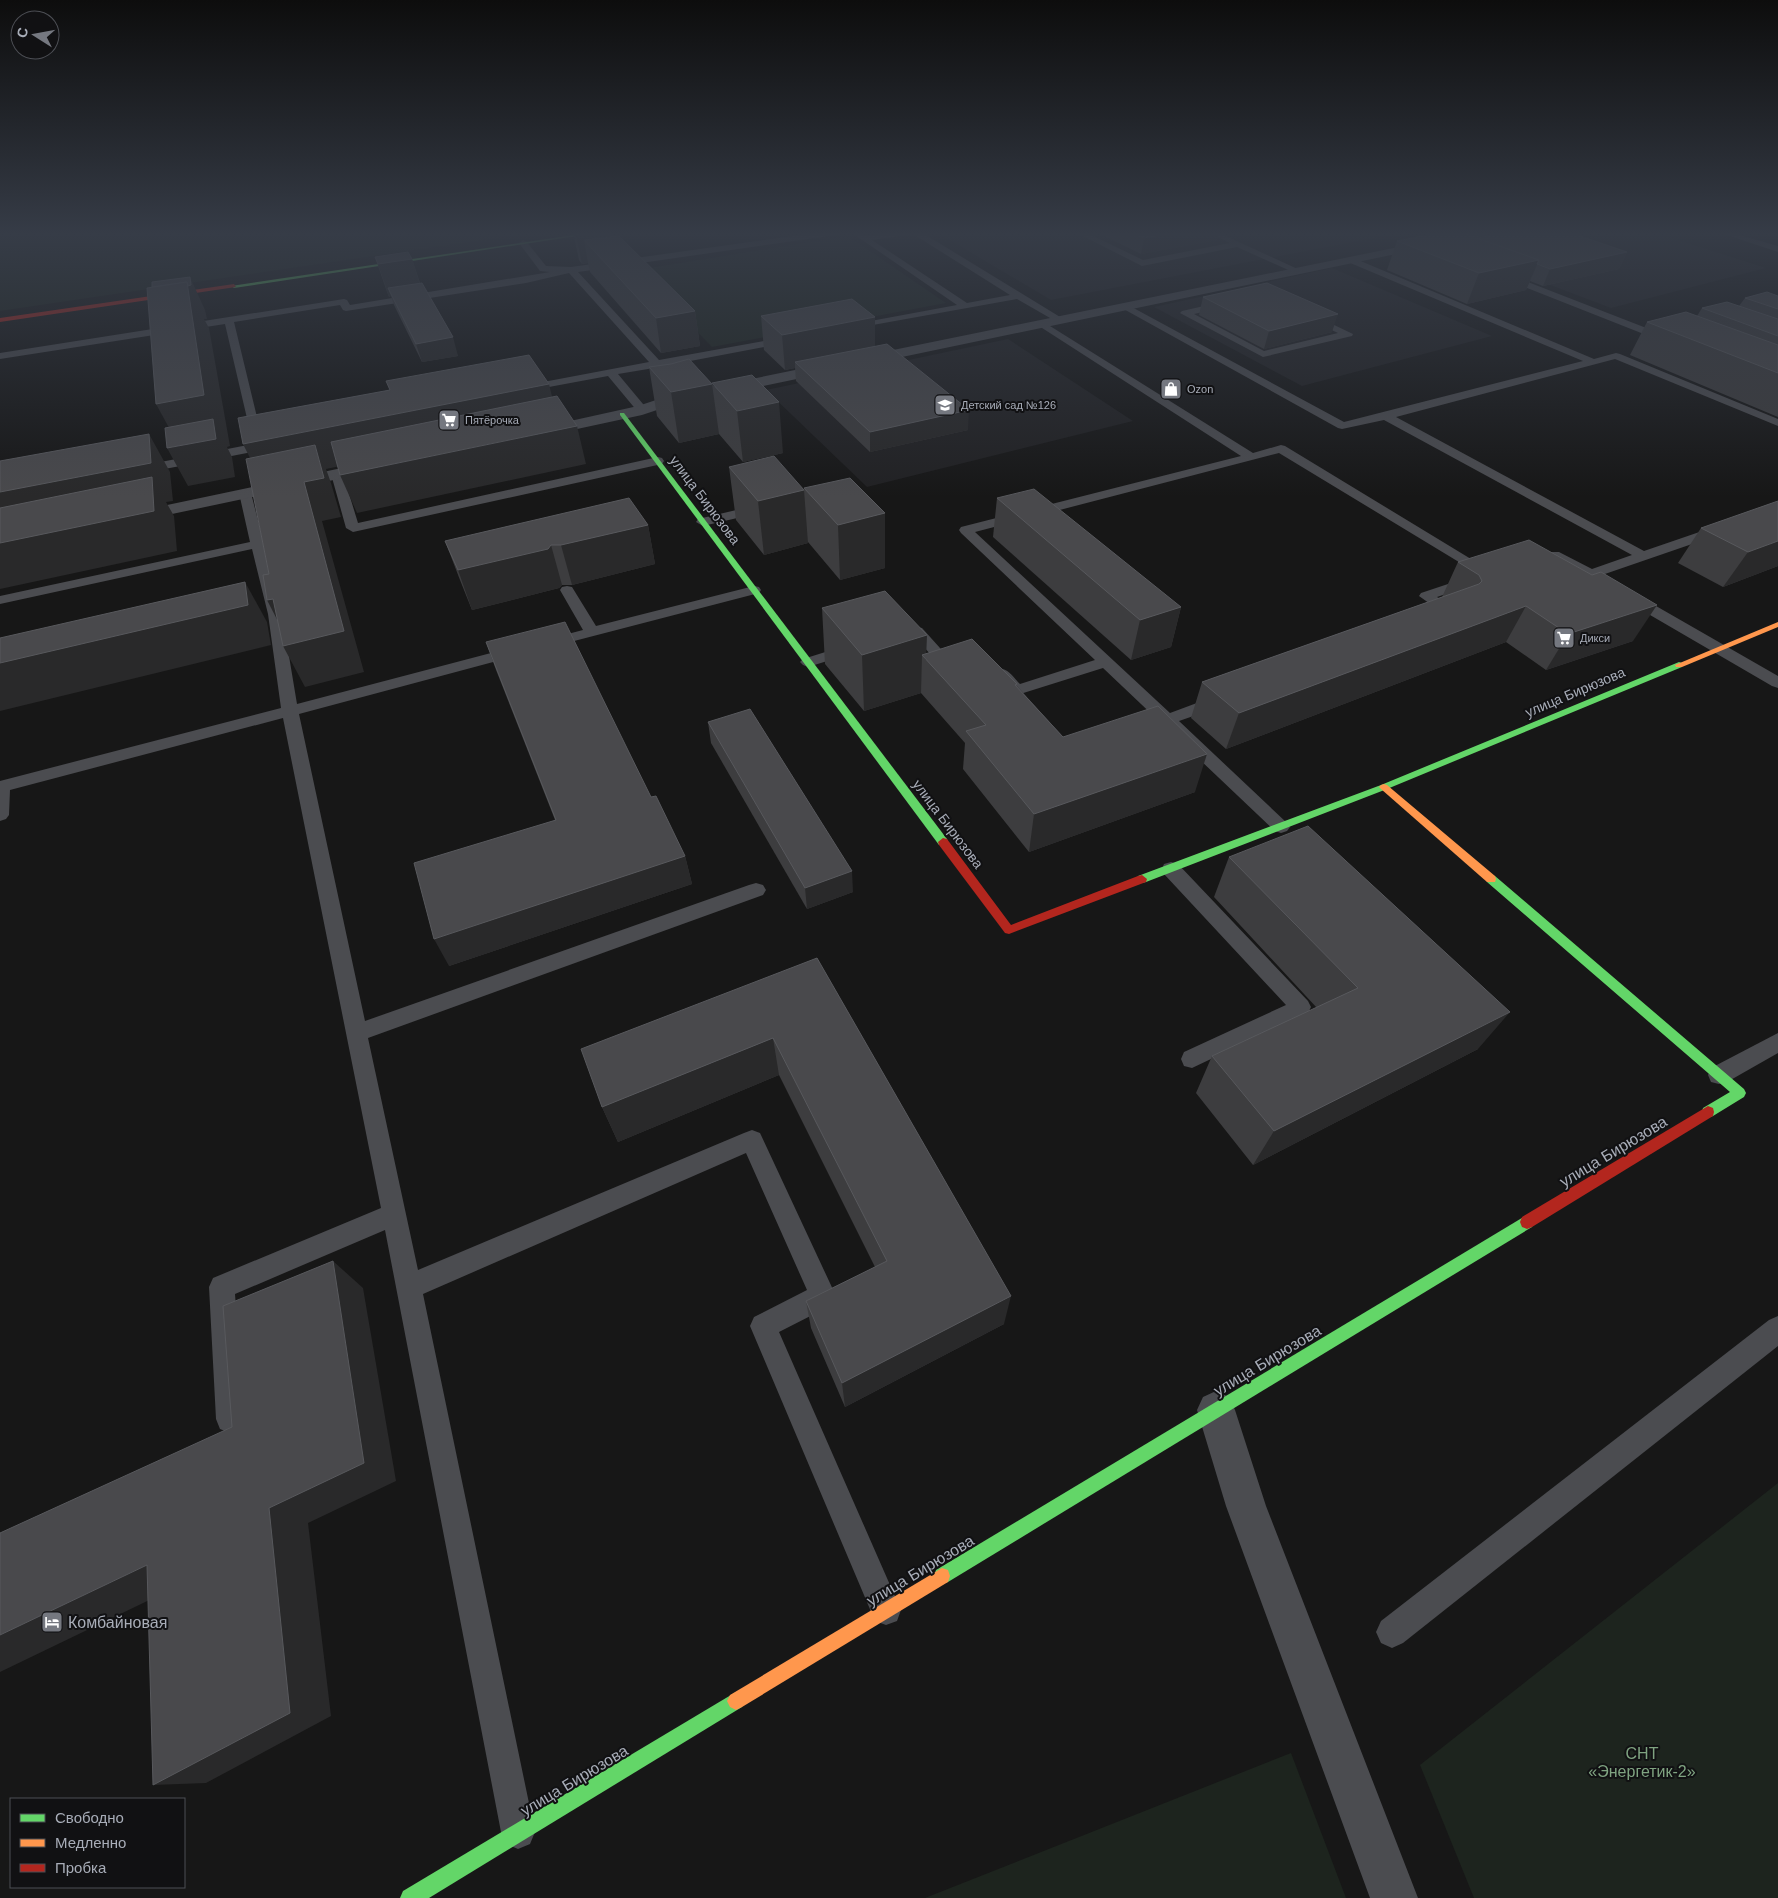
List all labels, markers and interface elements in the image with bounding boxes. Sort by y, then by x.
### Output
north arrow [10,10,60,60]
text: С [13,26,31,39]
shop icon: Ozon [1159,377,1183,401]
place label: Ozon [1187,383,1213,395]
school or university icon: Детский сад №126 [933,393,957,417]
place label: Детский сад №126 [961,399,1056,411]
supermarket icon: Пятёрочка [437,408,461,432]
place label: Пятёрочка [465,414,520,426]
street label: улица Бирюзова [666,453,744,548]
supermarket icon: Дикси [1552,626,1576,650]
place label: Дикси [1580,632,1610,644]
street label: улица Бирюзова [1523,664,1627,720]
street label: улица Бирюзова [909,777,987,872]
street label: улица Бирюзова [1557,1113,1670,1190]
street label: улица Бирюзова [1211,1322,1324,1399]
street label: улица Бирюзова [864,1532,977,1609]
hotel icon: Комбайновая [40,1610,64,1634]
place label: Комбайновая [68,1614,167,1631]
street label: улица Бирюзова [518,1742,631,1819]
park label: СНТ «Энергетик-2» [1588,1745,1696,1780]
legend [10,1798,185,1888]
text: Свободно [55,1809,124,1826]
text: Медленно [55,1834,126,1851]
text: Пробка [55,1859,107,1876]

